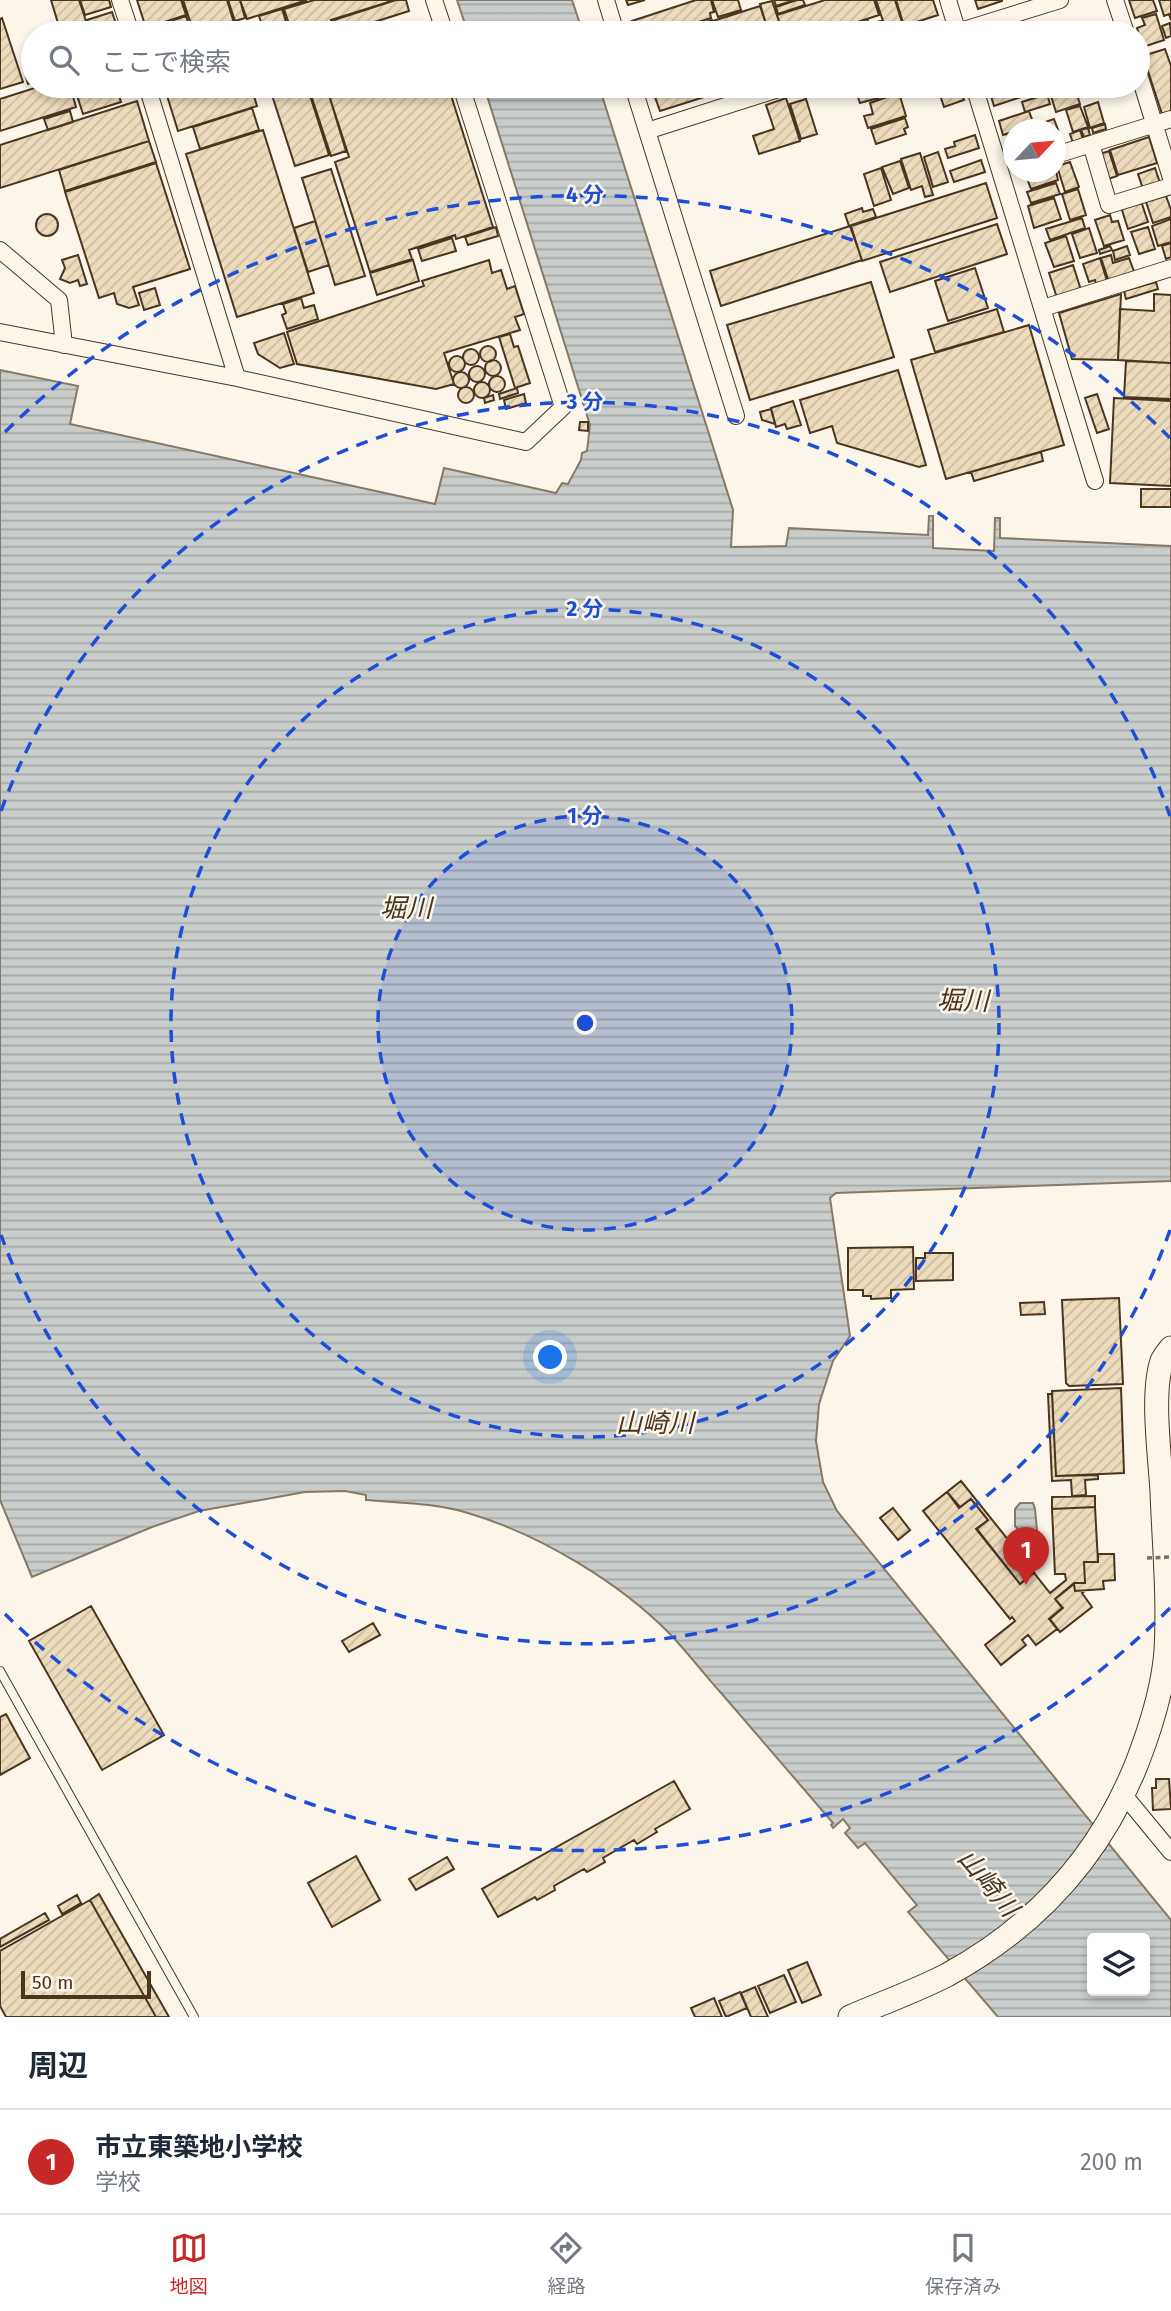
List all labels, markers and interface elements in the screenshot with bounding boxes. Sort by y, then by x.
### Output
search box [21,21,1150,98]
icon: search [45,41,83,79]
text: ここで検索 [101,47,231,78]
north arrow [1003,119,1066,182]
text: 4 分 [566,182,604,208]
text: 3 分 [566,389,603,415]
text: 2 分 [567,596,603,622]
text: 1 分 [567,803,603,829]
water label: 堀川 [380,893,435,924]
water label: 堀川 [937,985,992,1017]
centre of rings [573,1011,597,1035]
your location [533,1340,567,1374]
water label: 山崎川 [616,1408,697,1439]
pin: 1 [1003,1527,1049,1585]
water label: 山崎川 [951,1843,1027,1925]
map controls [1087,1933,1150,1996]
button: layers [1087,1933,1150,1996]
scale bar [21,1968,150,2000]
text: 50 m [32,1971,73,1994]
text: 周辺 [28,2048,88,2084]
text: 市立東築地小学校 [95,2132,303,2163]
text: 1 [46,2148,56,2176]
text: 200 m [1080,2148,1143,2176]
text: 学校 [95,2168,141,2196]
tab: 地図 [170,2229,208,2298]
tab: 経路 [547,2229,585,2298]
tab: 保存済み [925,2229,1001,2298]

